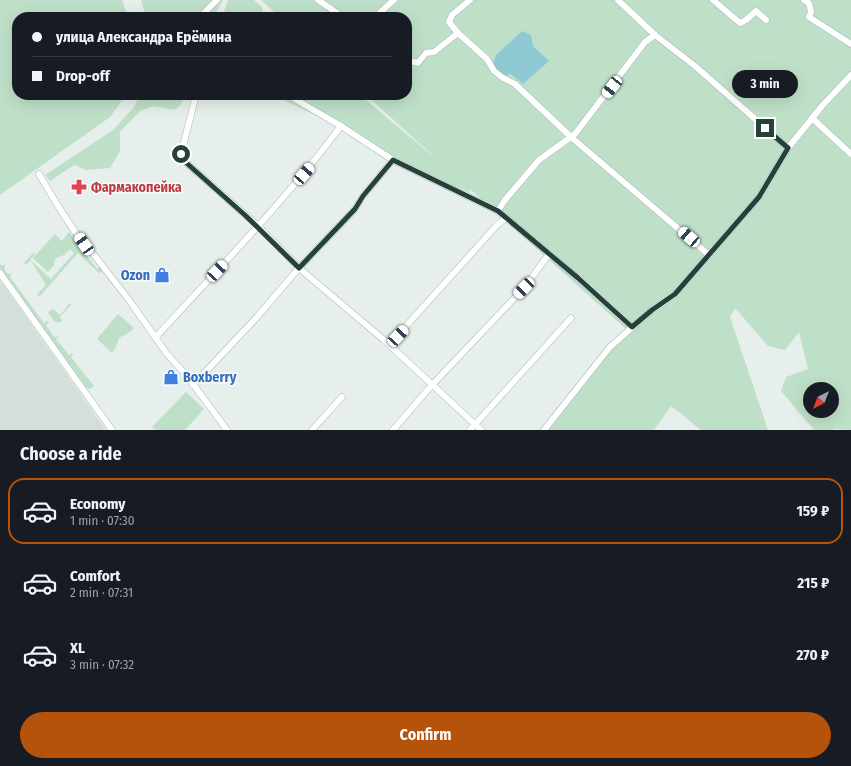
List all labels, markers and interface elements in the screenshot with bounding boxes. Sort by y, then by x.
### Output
text: улица Александра Ерёмина [56,28,232,46]
text: Drop-off [56,67,110,85]
callout: 3 min [732,70,798,98]
car [600,74,624,100]
text: 3 min [751,76,779,91]
route end [756,119,774,137]
route start [172,145,190,163]
car [292,161,316,187]
pharmacy icon: Фармакопейка [70,178,88,196]
place label: Фармакопейка [91,179,182,196]
car [676,225,702,249]
car [72,231,96,257]
car [204,258,230,284]
shop icon: Ozon [153,266,171,284]
place label: Ozon [121,267,150,284]
car [511,275,537,301]
car [385,323,411,349]
shop icon: Boxberry [162,368,180,386]
place label: Boxberry [183,369,237,386]
north arrow [803,382,839,418]
map controls [803,382,839,418]
text: Choose a ride [20,443,122,465]
icon: car [22,493,58,529]
text: Economy [70,495,125,513]
text: 159 ₽ [797,502,829,520]
text: 1 min · 07:30 [70,513,134,528]
icon: car [22,565,58,601]
text: Comfort [70,567,121,585]
text: 215 ₽ [797,574,829,592]
text: 2 min · 07:31 [70,585,133,600]
icon: car [22,637,58,673]
text: XL [70,639,85,657]
text: 270 ₽ [796,646,829,664]
text: 3 min · 07:32 [70,657,134,672]
button: Confirm [20,712,831,758]

